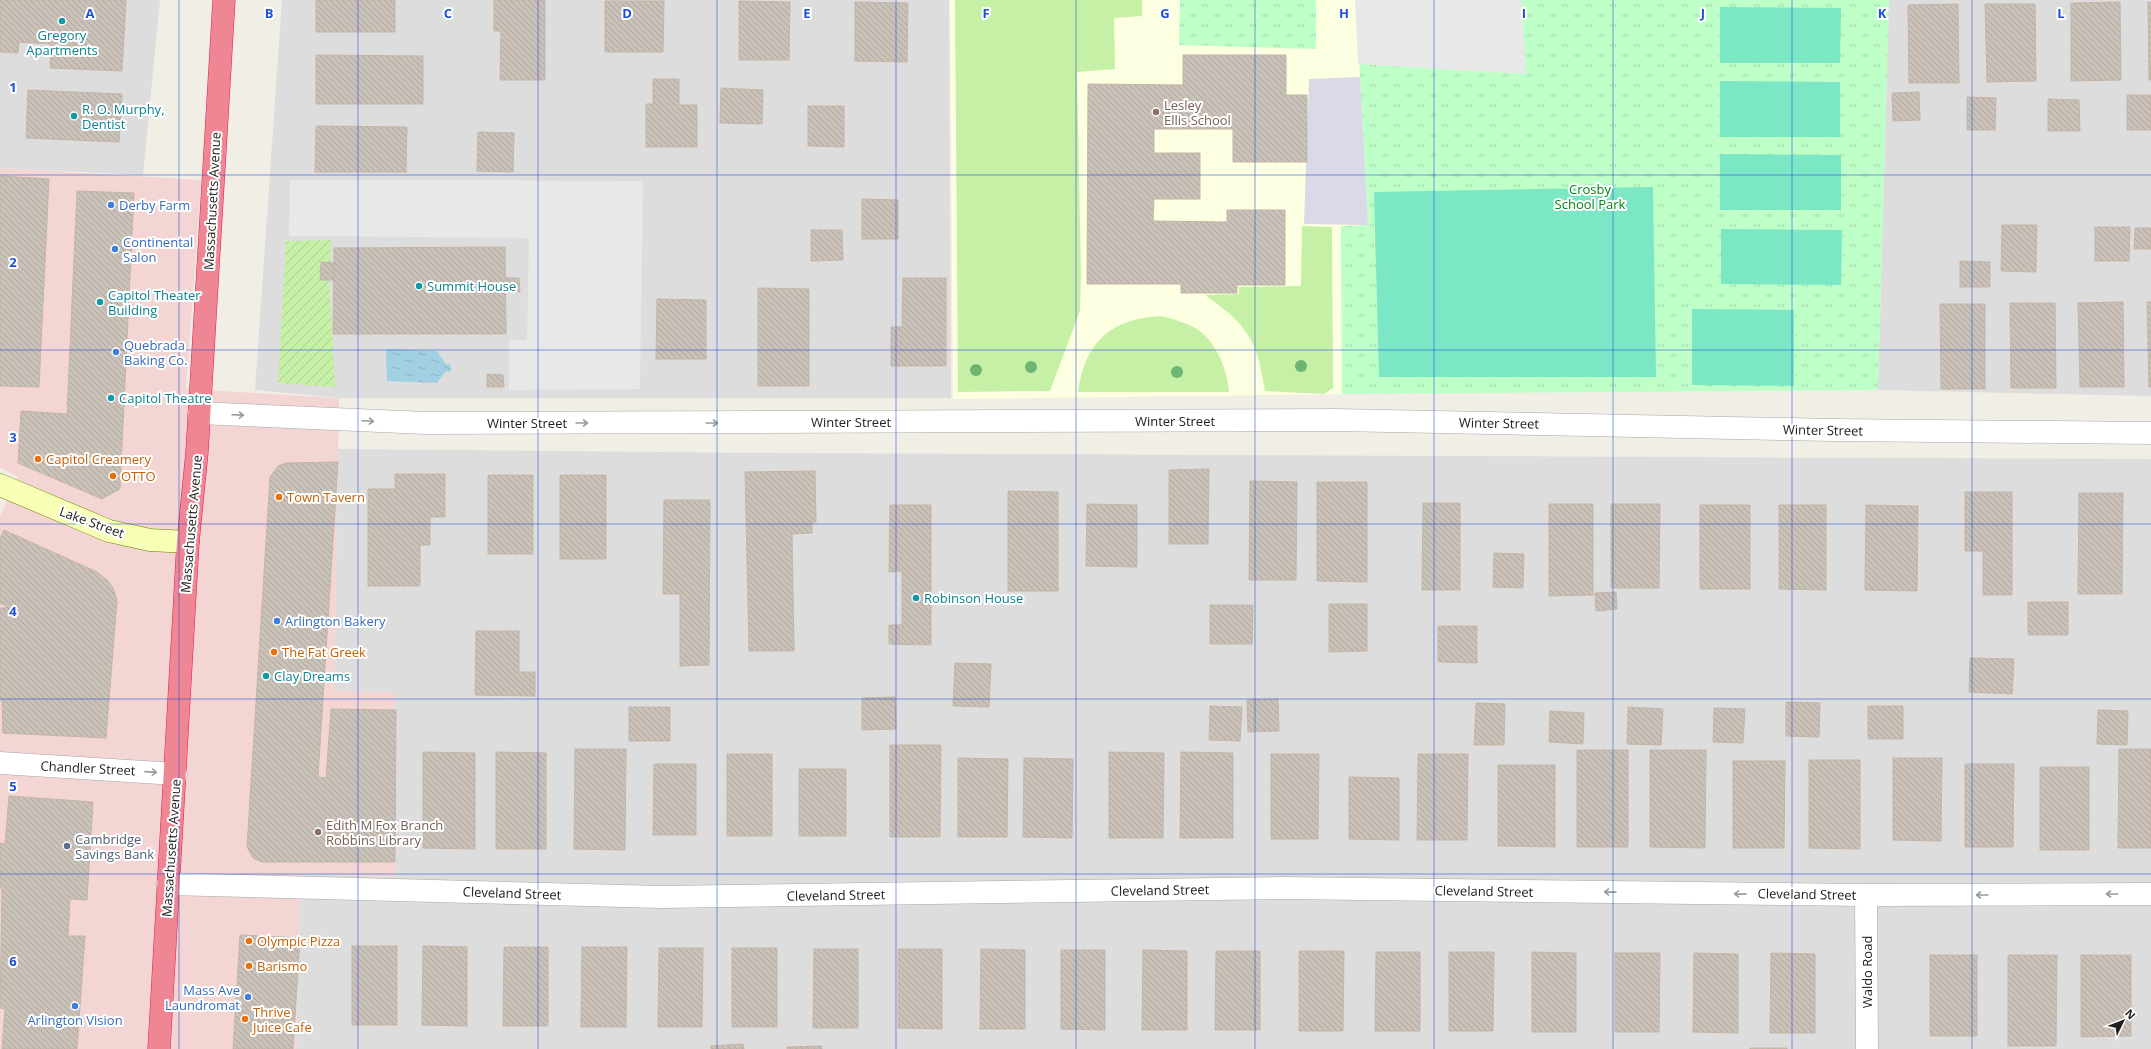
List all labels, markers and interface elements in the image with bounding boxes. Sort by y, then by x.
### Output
text: A [86,4,95,22]
text: B [265,4,274,22]
text: C [444,4,452,22]
text: D [622,4,632,22]
text: E [803,4,811,22]
text: F [982,4,990,22]
text: G [1160,4,1170,22]
text: H [1339,4,1349,22]
text: I [1522,4,1526,22]
text: J [1700,4,1705,22]
text: K [1878,4,1887,22]
text: L [2057,4,2065,22]
marker: Gregory Apartments [57,16,67,26]
place label: Gregory Apartments [26,26,98,59]
text: 1 [9,78,17,96]
place label: Lesley Ellis School [1164,96,1231,129]
place label: R. O. Murphy, Dentist [82,100,165,133]
marker: Lesley Ellis School [1151,107,1161,117]
marker: R. O. Murphy, Dentist [69,111,79,121]
street label: Massachusetts Avenue [199,131,225,271]
park label: Crosby School Park [1555,180,1626,213]
place label: Derby Farm [119,196,190,214]
marker: Derby Farm [106,200,116,210]
place label: Continental Salon [123,233,193,266]
marker: Continental Salon [110,244,120,254]
text: 2 [9,253,17,271]
place label: Summit House [427,277,516,295]
marker: Summit House [414,281,424,291]
place label: Capitol Theater Building [108,286,201,319]
marker: Capitol Theater Building [95,297,105,307]
place label: Quebrada Baking Co. [124,336,188,369]
marker: Quebrada Baking Co. [111,347,121,357]
place label: Capitol Theatre [119,389,212,407]
marker: Capitol Theatre [106,393,116,403]
one-way arrow [231,411,244,419]
street label: Winter Street [1135,412,1215,430]
street label: Winter Street [811,413,891,431]
street label: Winter Street [1459,413,1540,433]
street label: Winter Street [487,414,567,432]
one-way arrow [361,417,374,424]
one-way arrow [575,419,588,427]
one-way arrow [705,419,718,427]
street label: Winter Street [1783,420,1864,440]
text: 3 [9,428,17,446]
place label: Capitol Creamery [46,450,151,468]
marker: Capitol Creamery [33,454,43,464]
street label: Massachusetts Avenue [176,454,206,594]
place label: OTTO [121,467,156,485]
marker: OTTO [108,471,118,481]
place label: Town Tavern [287,488,365,506]
marker: Town Tavern [274,492,284,502]
street label: Lake Street [57,502,127,542]
place label: Robinson House [924,589,1023,607]
marker: Robinson House [911,593,921,603]
text: 4 [9,602,17,620]
place label: Arlington Bakery [285,612,386,630]
marker: Arlington Bakery [272,616,282,626]
place label: The Fat Greek [282,643,366,661]
marker: The Fat Greek [269,647,279,657]
place label: Clay Dreams [274,667,350,685]
marker: Clay Dreams [261,671,271,681]
street label: Chandler Street [40,757,136,779]
one-way arrow [144,768,157,776]
text: 5 [9,777,17,795]
street label: Massachusetts Avenue [157,778,185,918]
place label: Edith M Fox Branch Robbins Library [326,816,443,849]
marker: Edith M Fox Branch Robbins Library [313,827,323,837]
place label: Cambridge Savings Bank [75,830,154,863]
marker: Cambridge Savings Bank [62,841,72,851]
street label: Cleveland Street [1111,880,1210,900]
street label: Cleveland Street [1435,881,1534,901]
street label: Cleveland Street [462,882,562,904]
street label: Cleveland Street [1758,884,1857,904]
street label: Cleveland Street [787,885,886,905]
one-way arrow [1604,888,1617,896]
one-way arrow [1734,890,1747,897]
one-way arrow [2106,890,2119,898]
one-way arrow [1976,891,1989,899]
place label: Olympic Pizza [257,932,340,950]
marker: Olympic Pizza [244,936,254,946]
street label: Waldo Road [1858,936,1876,1008]
text: 6 [9,952,17,970]
place label: Barismo [257,957,307,975]
marker: Barismo [244,961,254,971]
place label: Mass Ave Laundromat [165,981,240,1014]
marker: Mass Ave Laundromat [243,992,253,1002]
marker: Arlington Vision [70,1001,80,1011]
north arrow [2103,1001,2143,1041]
place label: Thrive Juice Cafe [251,1003,312,1036]
text: N [2122,1005,2139,1022]
place label: Arlington Vision [27,1011,123,1029]
marker: Thrive Juice Cafe [240,1014,250,1024]

